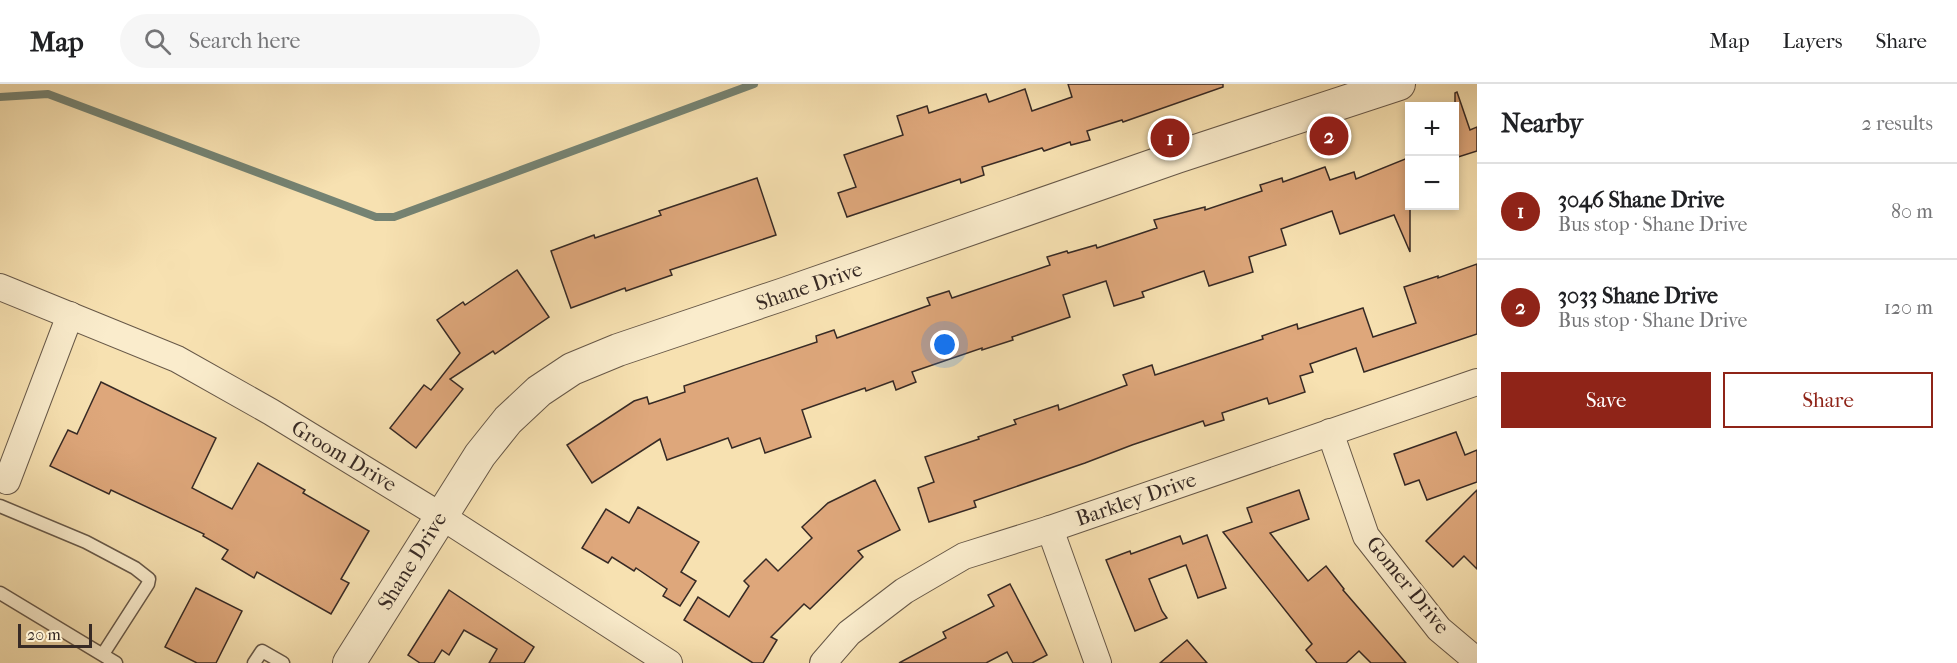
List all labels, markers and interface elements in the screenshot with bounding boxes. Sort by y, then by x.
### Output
search box [120,14,540,68]
text: Map [30,25,84,58]
icon: search [141,25,174,58]
text: Search here [189,28,300,54]
text: Map [1709,29,1750,53]
text: Layers [1783,29,1842,53]
text: Share [1875,29,1927,53]
map controls [1405,102,1459,210]
button: + [1405,102,1459,156]
text: Nearby [1501,108,1583,139]
text: 2 results [1862,112,1933,135]
pin: 2 [1310,113,1348,158]
pin: 1 [1150,116,1190,160]
button: − [1405,156,1459,210]
text: 3046 Shane Drive [1558,187,1724,213]
text: 1 [1517,200,1524,223]
text: 80 m [1891,200,1933,223]
text: Bus stop · Shane Drive [1558,213,1748,236]
street label: Shane Drive [753,257,865,315]
text: 3033 Shane Drive [1558,283,1718,309]
text: 2 [1515,296,1526,319]
text: 120 m [1884,296,1933,319]
text: Bus stop · Shane Drive [1558,309,1748,332]
your location [930,330,959,359]
button: Save [1501,372,1711,428]
button: Share [1723,372,1933,428]
street label: Groom Drive [287,415,401,497]
street label: Barkley Drive [1073,467,1199,531]
street label: Shane Drive [373,508,451,614]
street label: Gomer Drive [1362,532,1454,638]
scale bar [18,621,92,648]
text: 20 m [27,625,61,644]

